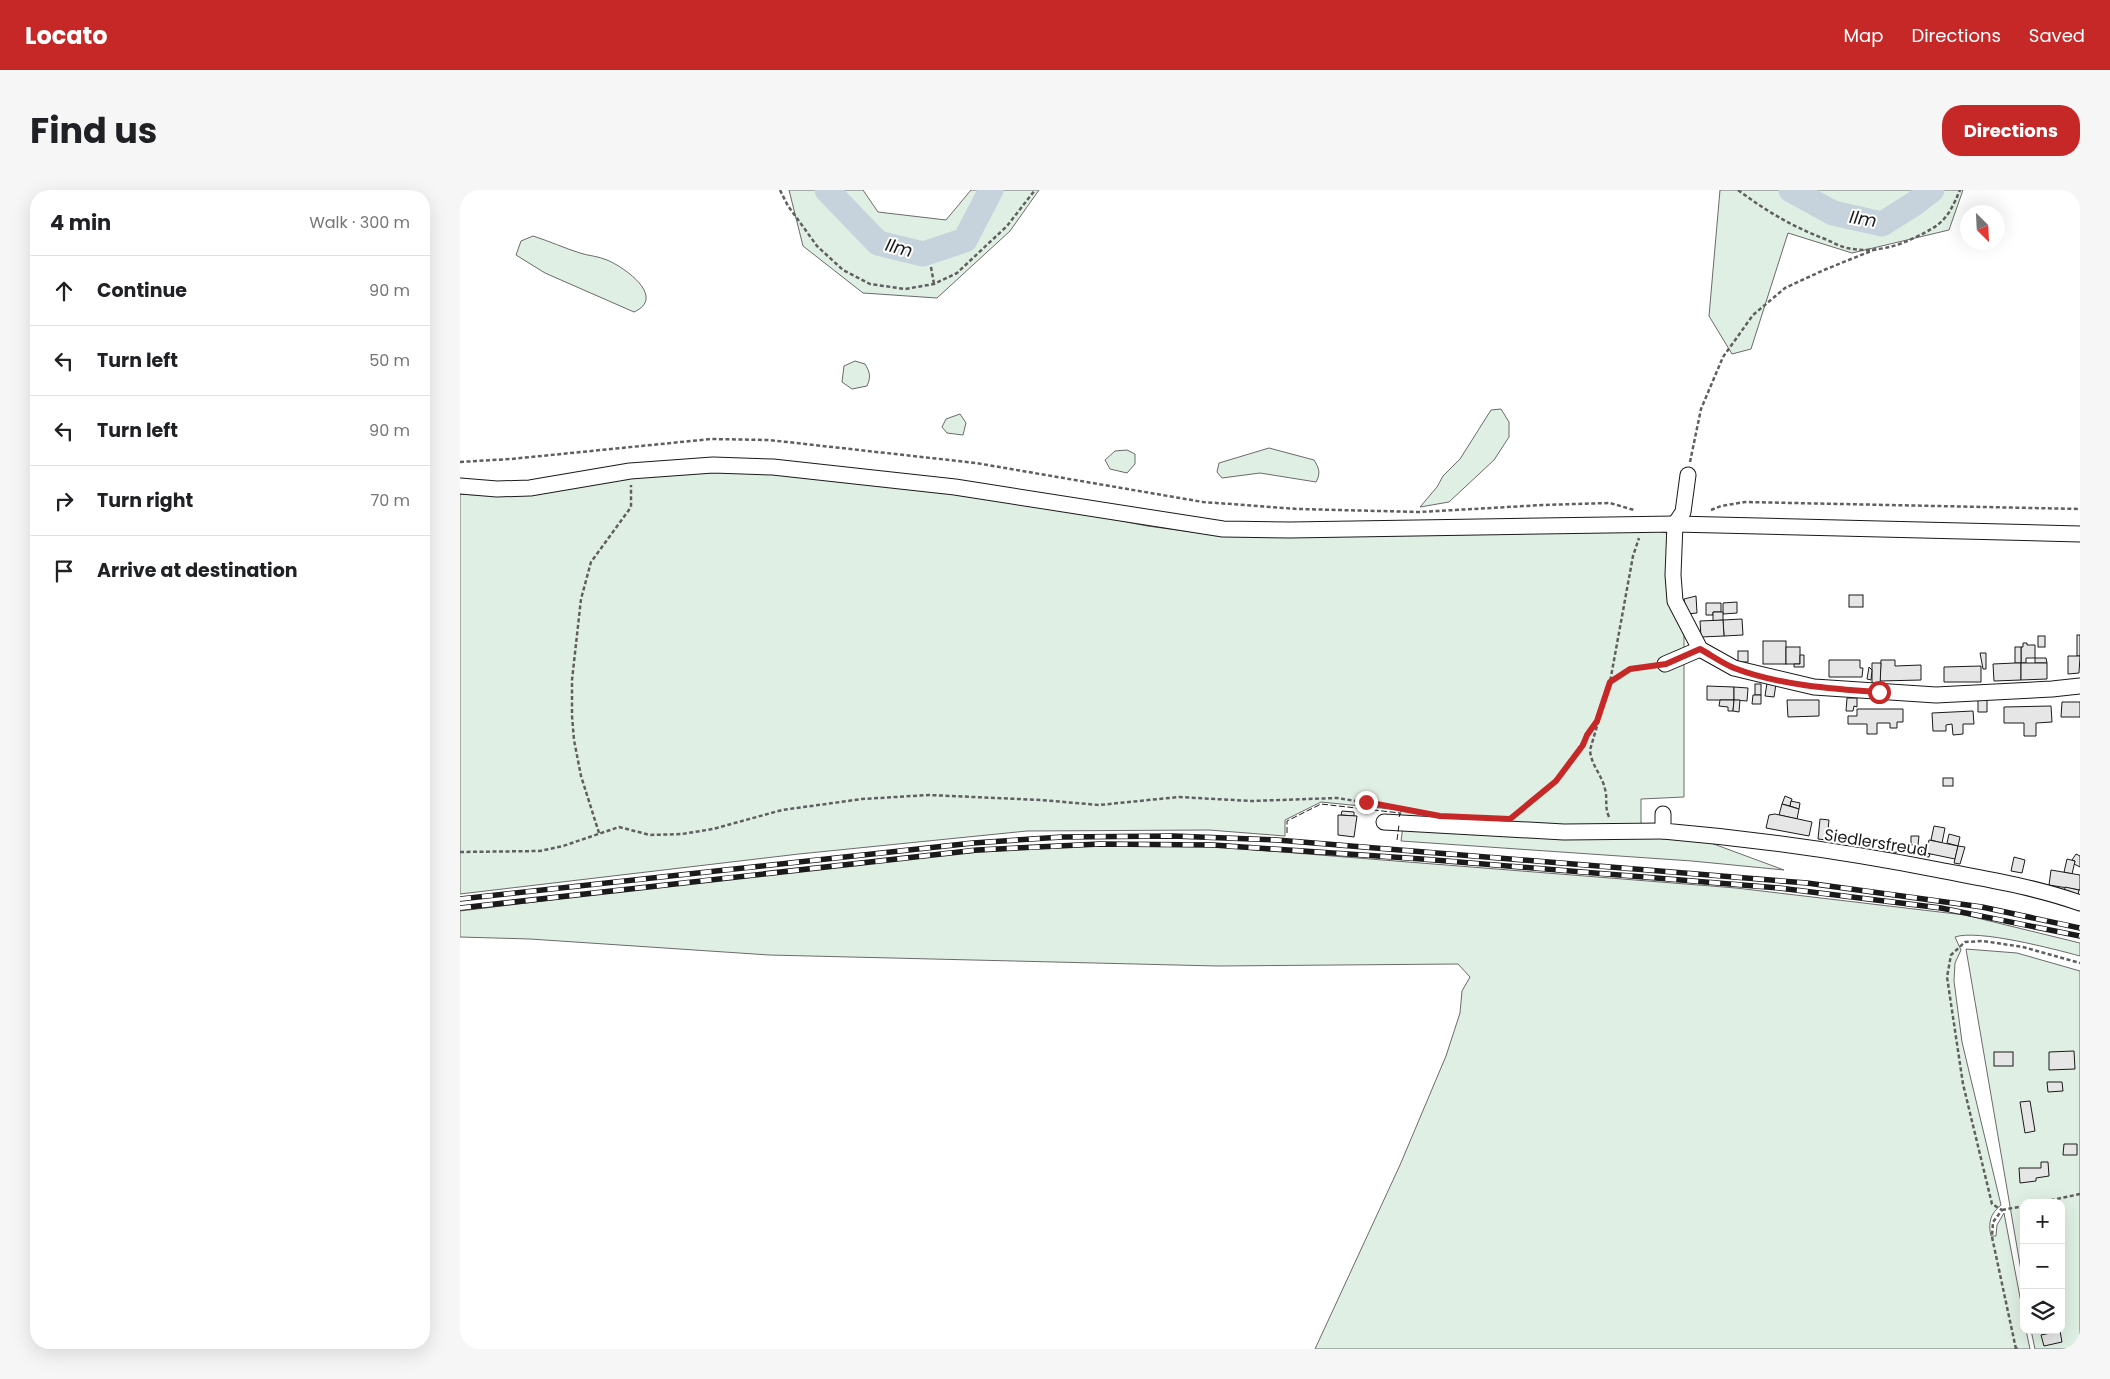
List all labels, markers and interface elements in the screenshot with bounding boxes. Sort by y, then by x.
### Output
text: Locato [25,19,108,52]
text: Map [1844,23,1883,48]
text: Directions [1911,23,2001,48]
text: Saved [2029,23,2085,48]
button: Directions [1942,105,2080,156]
text: Find us [30,106,157,155]
water label: Ilm [1848,204,1879,233]
north arrow [1960,205,2005,250]
text: 4 min [50,208,111,237]
text: Walk · 300 m [309,211,410,234]
water label: Ilm [883,232,916,263]
icon: ahead [50,277,78,305]
text: Continue [97,277,187,304]
text: 90 m [369,279,410,302]
icon: left [50,347,78,375]
text: Turn left [97,347,178,374]
text: 50 m [369,349,410,372]
icon: left [50,417,78,445]
text: Turn left [97,417,178,444]
text: 90 m [369,419,410,442]
icon: right [50,487,78,515]
text: Turn right [97,487,193,514]
text: 70 m [370,489,410,512]
icon: arrive [50,557,78,585]
text: Arrive at destination [97,557,298,584]
route start [1868,681,1891,704]
route end [1355,791,1378,814]
street label: Siedlersfreud [1823,823,1929,862]
map controls [2020,1199,2065,1334]
button: + [2020,1199,2065,1244]
button: − [2020,1244,2065,1289]
button: layers [2020,1289,2065,1334]

